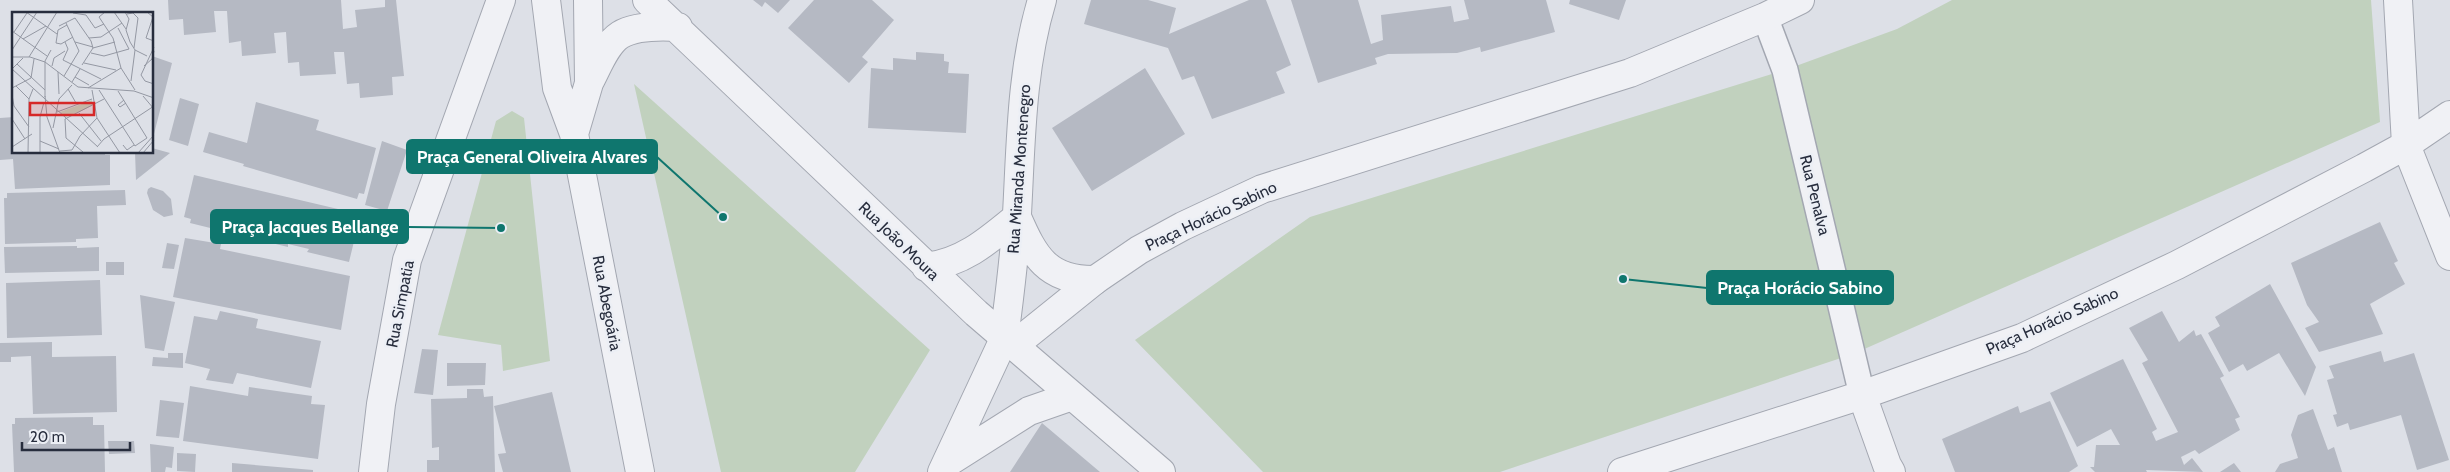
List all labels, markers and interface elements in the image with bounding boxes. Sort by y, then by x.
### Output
inset map [12,12,154,154]
street label: Rua Miranda Montenegro [1004,83,1034,254]
callout: Praça General Oliveira Alvares [407,140,657,173]
text: Praça General Oliveira Alvares [417,146,648,168]
street label: Rua Penalva [1796,153,1834,237]
street label: Praça Horácio Sabino [1142,177,1280,255]
street label: Rua João Moura [855,198,943,284]
callout: Praça Jacques Bellange [211,210,408,243]
text: Praça Jacques Bellange [222,216,398,238]
street label: Rua Abegoária [588,254,626,353]
street label: Rua Simpatia [382,258,418,349]
callout: Praça Horácio Sabino [1707,271,1893,304]
text: Praça Horácio Sabino [1717,277,1883,299]
street label: Praça Horácio Sabino [1983,283,2121,359]
scale bar [22,420,130,452]
text: 20 m [30,428,65,446]

